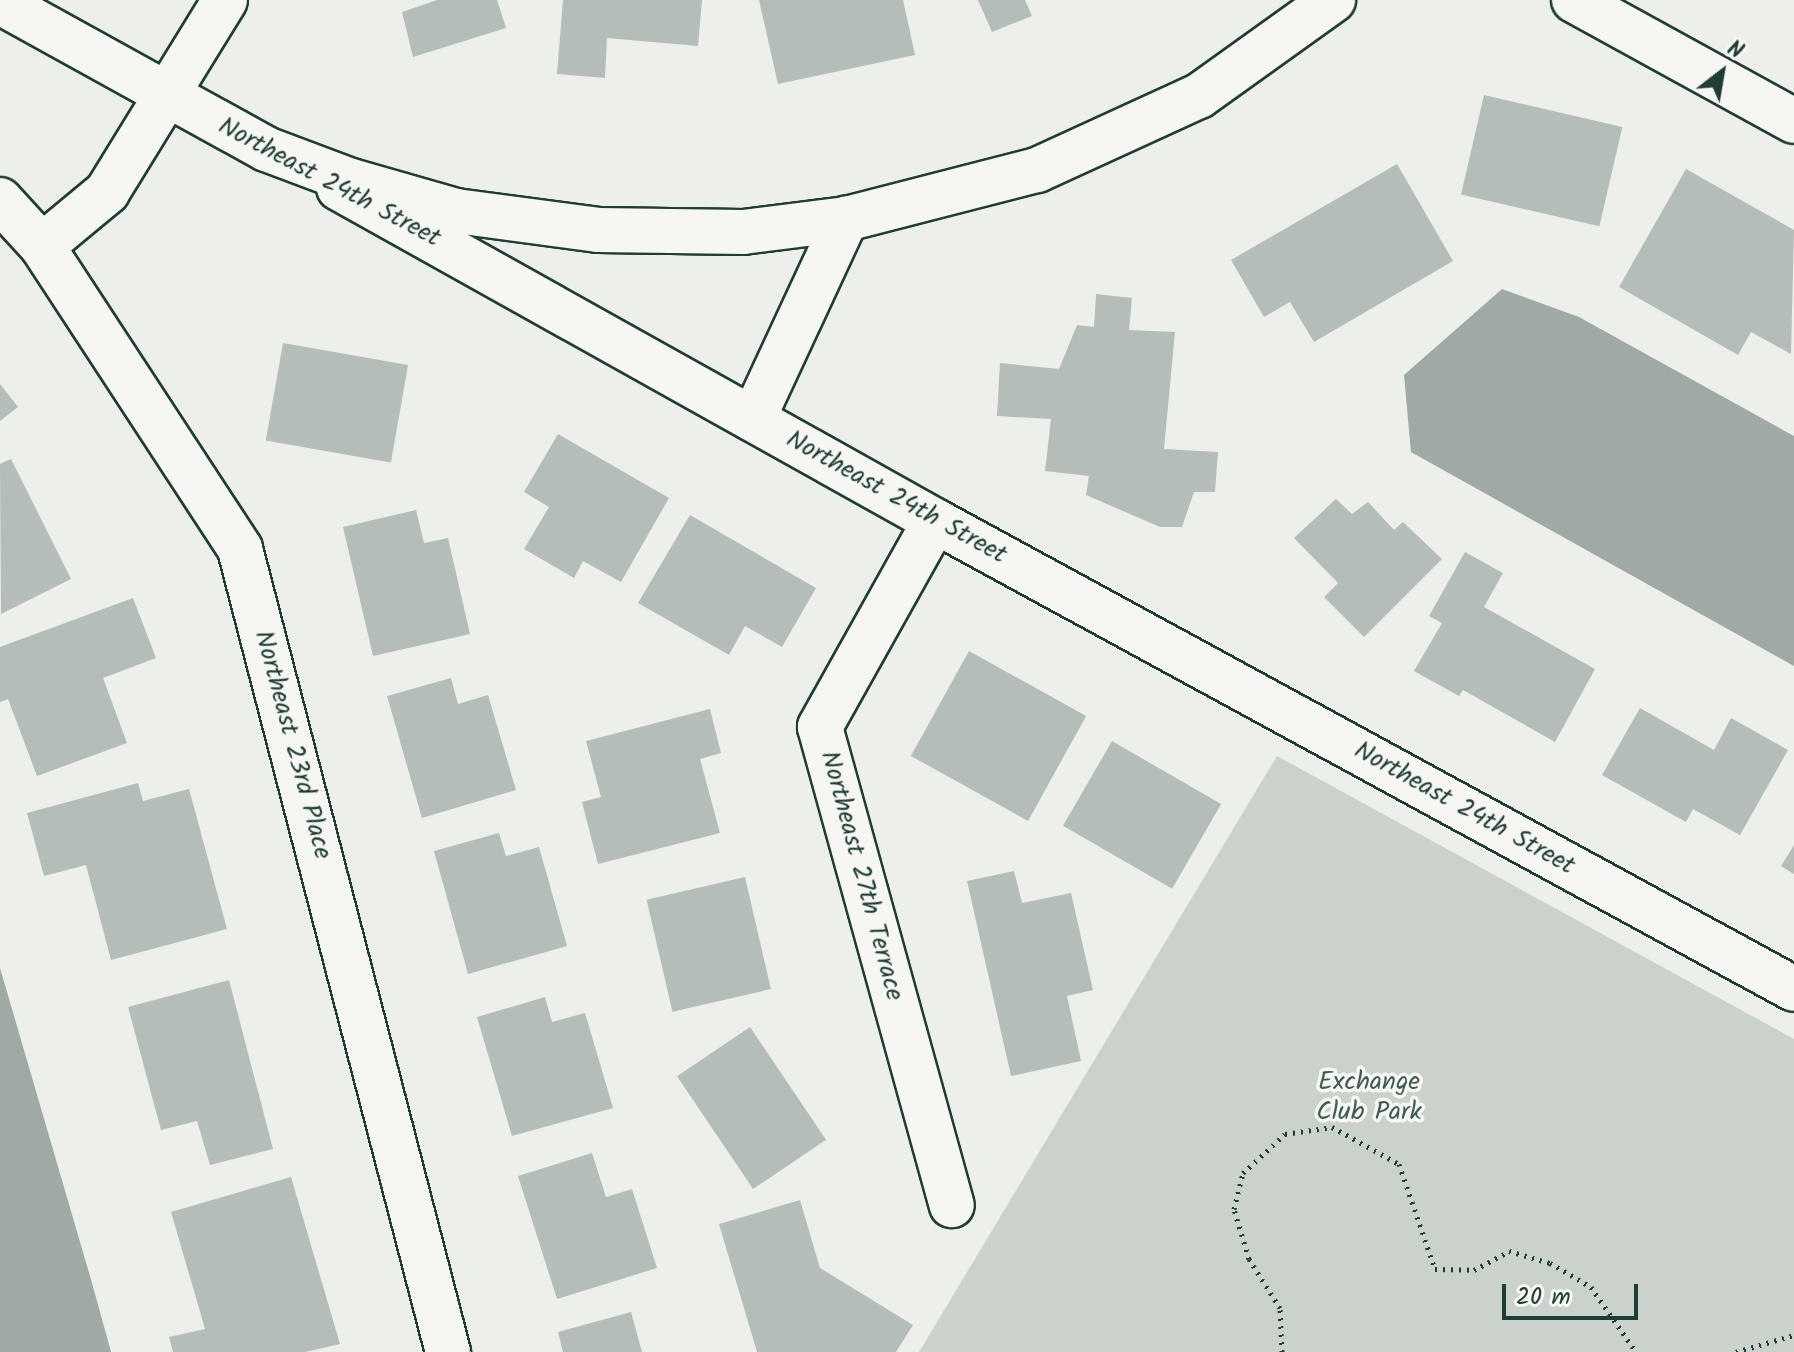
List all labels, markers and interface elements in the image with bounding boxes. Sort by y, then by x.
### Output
north arrow [1682,32,1762,112]
text: N [1720,32,1750,70]
street label: Northeast 24th Street [213,111,445,255]
street label: Northeast 24th Street [780,424,1012,572]
street label: Northeast 23rd Place [246,627,338,863]
street label: Northeast 24th Street [1348,735,1580,883]
street label: Northeast 27th Terrace [813,748,909,1004]
park label: Exchange Club Park [1316,1067,1422,1128]
scale bar [1506,1268,1642,1318]
text: 20 m [1516,1278,1571,1317]

